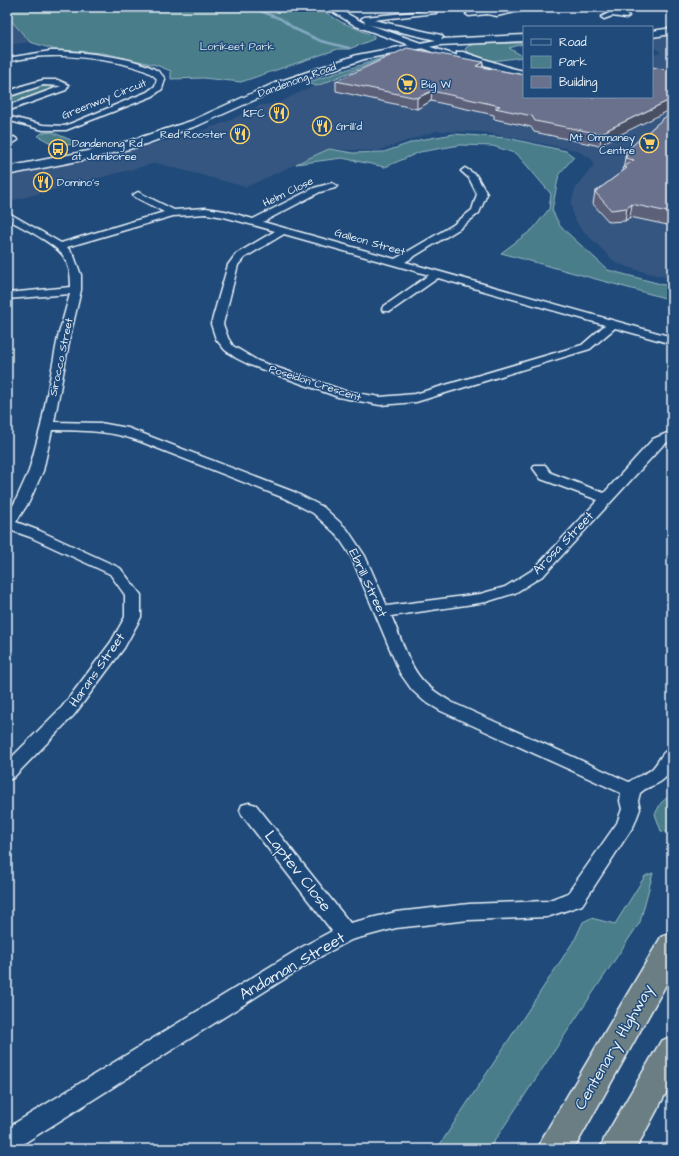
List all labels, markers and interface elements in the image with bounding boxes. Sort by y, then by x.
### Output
legend [523,26,653,98]
text: Road [559,34,587,51]
park label: Lorikeet Park [200,39,274,54]
text: Park [559,54,587,71]
street label: Dandenong Road [256,59,339,102]
supermarket icon: Big W [396,73,418,95]
text: Building [559,74,597,92]
street label: Greenway Circuit [59,75,150,124]
place label: Big W [421,77,452,93]
restaurant icon: KFC [268,102,290,124]
place label: KFC [243,106,265,121]
restaurant icon: Grill'd [311,115,333,137]
place label: Grill'd [336,119,363,134]
restaurant icon: Red Rooster [229,123,251,145]
place label: Red Rooster [160,127,226,142]
place label: Mt Ommaney Centre [569,130,635,158]
supermarket icon: Mt Ommaney Centre [638,132,660,154]
place label: Dandenong Rd at Jamboree [72,136,143,164]
bus stop icon: Dandenong Rd at Jamboree [47,138,69,160]
restaurant icon: Domino's [32,171,54,193]
street label: Helm Close [260,173,316,211]
place label: Domino's [57,175,100,190]
street label: Galleon Street [333,225,408,259]
street label: Sirocco Street [45,316,77,397]
street label: Poseidon Crescent [267,361,364,405]
street label: Arosa Street [528,507,598,578]
street label: Ebrill Street [344,546,392,621]
street label: Harans Street [65,629,130,711]
street label: Laptev Close [259,826,337,916]
street label: Andaman Street [235,926,349,1005]
street label: Centenary Highway [569,980,660,1114]

